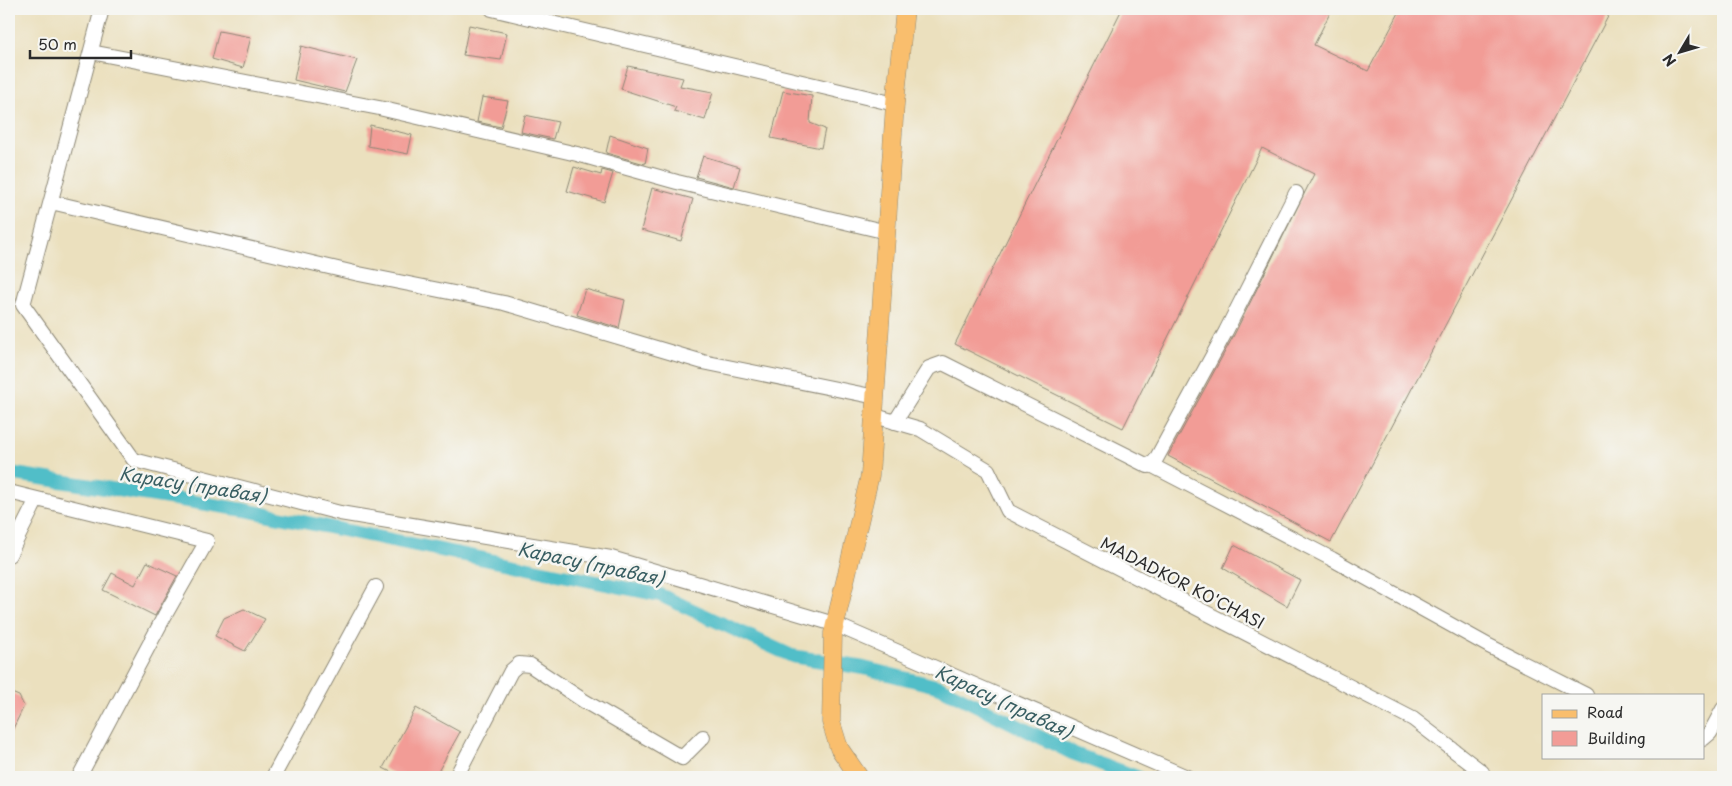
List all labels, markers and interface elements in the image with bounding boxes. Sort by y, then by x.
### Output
scale bar [30,28,131,60]
north arrow [1654,28,1704,78]
text: 50 m [38,32,77,55]
text: N [1658,49,1681,71]
water label: Карасу (правая) [117,459,269,509]
street label: MADADKOR KO'CHASI [1097,530,1269,634]
water label: Карасу (правая) [516,534,667,592]
water label: Карасу (правая) [931,657,1078,745]
legend [1542,694,1704,758]
text: Road [1587,700,1623,723]
text: Building [1587,726,1646,749]

